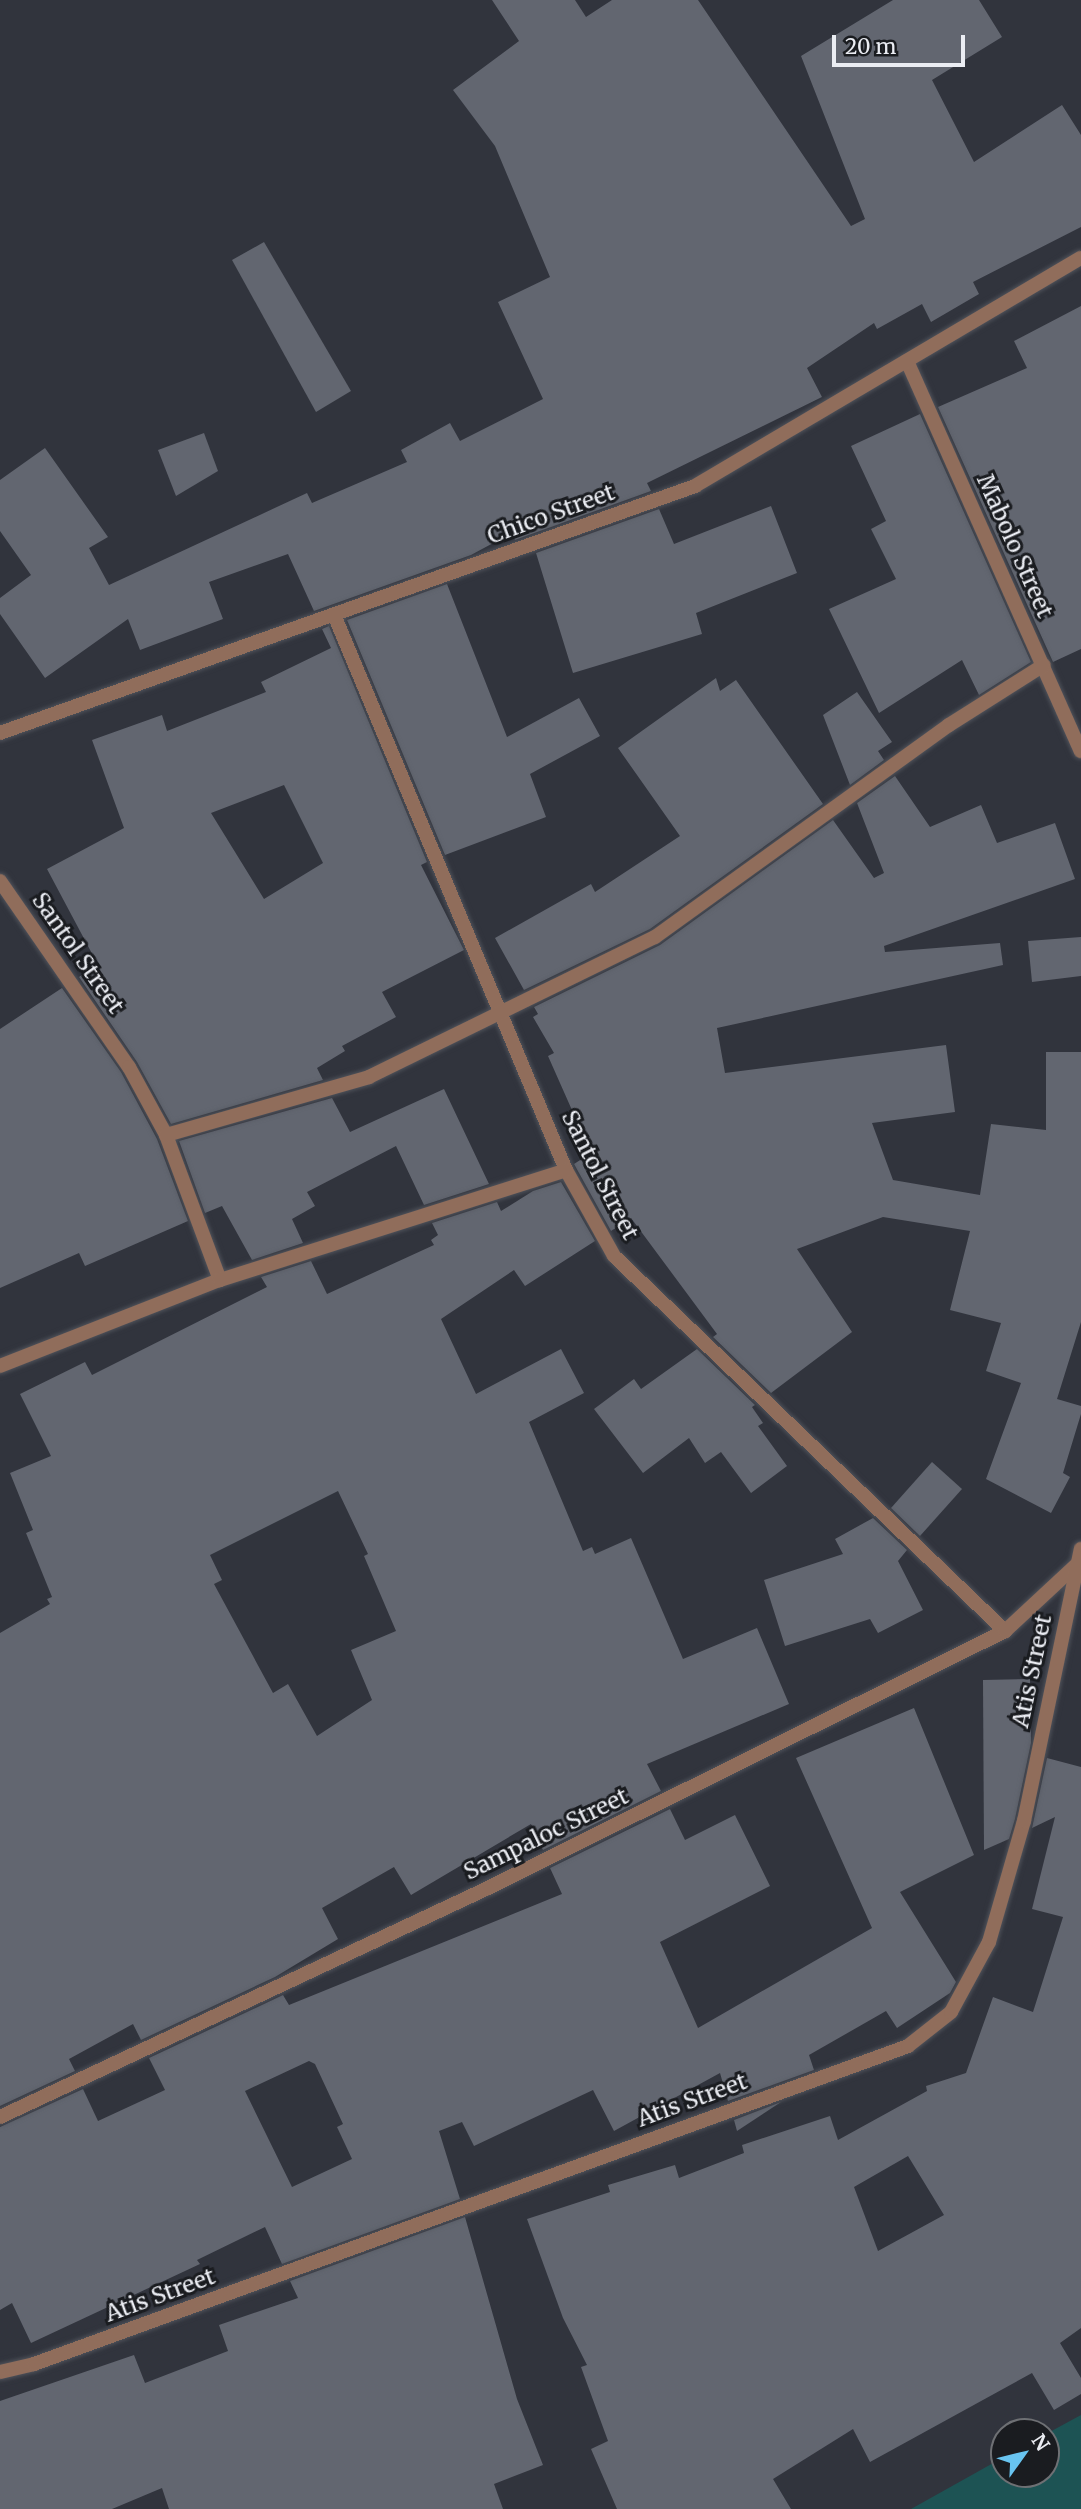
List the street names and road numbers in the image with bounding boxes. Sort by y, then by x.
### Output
street label: Mabolo Street [971,470,1059,622]
street label: Chico Street [484,478,618,550]
street label: Santol Street [26,887,130,1019]
street label: Santol Street [556,1106,644,1244]
street label: Atis Street [1007,1612,1057,1730]
street label: Sampaloc Street [459,1782,633,1886]
street label: Atis Street [633,2067,751,2133]
street label: Atis Street [101,2262,219,2328]

